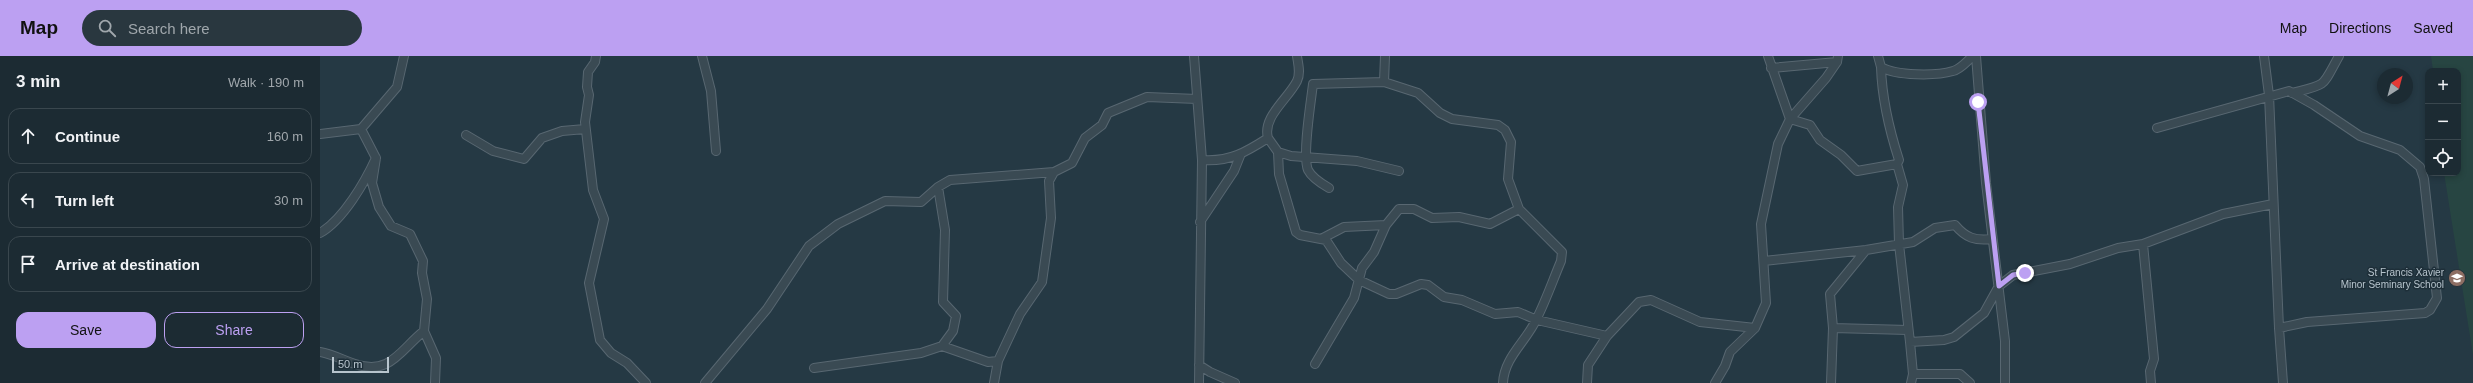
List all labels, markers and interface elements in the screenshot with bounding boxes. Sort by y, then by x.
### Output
search box [82,10,362,46]
text: Map [20,17,58,38]
icon: search [96,17,118,39]
text: Search here [128,20,210,37]
text: Map [2280,20,2307,36]
text: Directions [2329,20,2391,36]
text: Saved [2413,20,2453,36]
north arrow [2377,68,2413,104]
map controls [2425,68,2461,176]
button: + [2425,68,2461,104]
text: 3 min [16,72,60,91]
text: Walk · 190 m [228,75,304,90]
route start [1969,93,1987,111]
button: − [2425,104,2461,140]
icon: ahead [17,125,39,147]
text: Continue [55,128,120,145]
text: 160 m [267,129,303,144]
button: locate [2425,140,2461,176]
icon: left [17,189,39,211]
text: Turn left [55,192,114,209]
text: 30 m [274,193,303,208]
icon: arrive [17,253,39,275]
text: Arrive at destination [55,256,200,273]
route end [2016,264,2034,282]
place label: St Francis Xavier Minor Seminary School [2341,267,2445,290]
school or university icon: St Francis Xavier Minor Seminary School [2447,268,2467,288]
button: Save [16,312,156,348]
button: Share [164,312,304,348]
scale bar [332,355,389,374]
text: 50 m [338,358,362,370]

